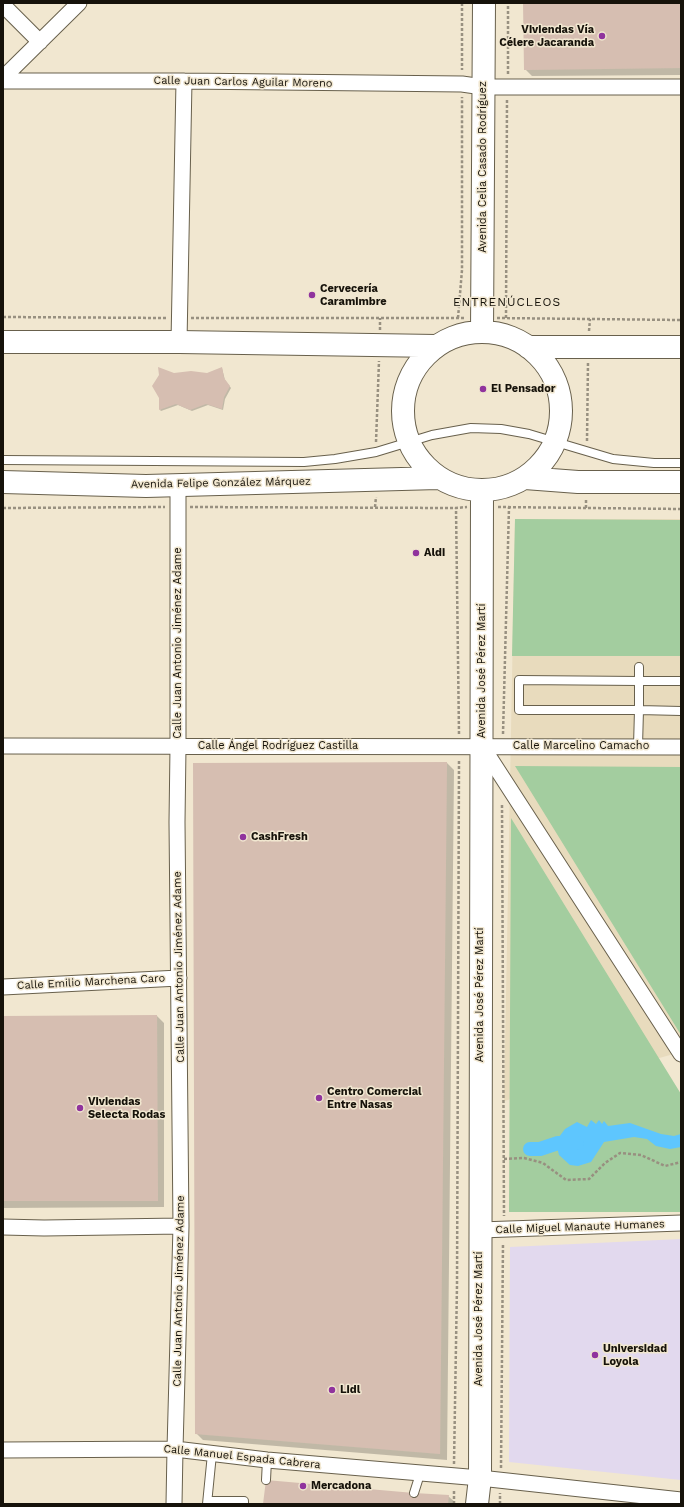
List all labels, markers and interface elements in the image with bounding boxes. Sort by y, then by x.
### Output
place label: Viviendas Vía Célere Jacaranda [499,23,594,49]
marker: Viviendas Vía Célere Jacaranda [597,31,607,41]
street label: Calle Juan Carlos Aguilar Moreno [154,74,332,90]
street label: Avenida Celia Casado Rodríguez [476,81,490,253]
place label: Cervecería Caramimbre [320,282,387,308]
marker: Cervecería Caramimbre [307,290,317,300]
district label: ENTRENÚCLEOS [453,295,561,309]
place label: El Pensador [491,382,555,396]
marker: El Pensador [478,384,488,394]
street label: Avenida Felipe González Márquez [131,475,311,491]
place label: Aldi [424,546,445,560]
street label: Calle Juan Antonio Jiménez Adame [171,547,185,739]
marker: Aldi [411,548,421,558]
street label: Avenida José Pérez Martí [475,604,489,738]
street label: Calle Ángel Rodríguez Castilla [198,739,358,753]
street label: Calle Marcelino Camacho [513,739,649,753]
place label: CashFresh [251,830,308,844]
marker: CashFresh [238,832,248,842]
street label: Calle Juan Antonio Jiménez Adame [171,871,187,1063]
street label: Avenida José Pérez Martí [473,928,487,1062]
street label: Calle Emilio Marchena Caro [17,972,165,992]
place label: Centro Comercial Entre Nasas [327,1085,422,1111]
marker: Centro Comercial Entre Nasas [314,1093,324,1103]
place label: Viviendas Selecta Rodas [88,1095,165,1121]
marker: Viviendas Selecta Rodas [75,1103,85,1113]
street label: Calle Juan Antonio Jiménez Adame [171,1195,187,1387]
street label: Calle Miguel Manaute Humanes [495,1217,665,1237]
street label: Avenida José Pérez Martí [472,1252,486,1386]
place label: Universidad Loyola [603,1342,667,1368]
marker: Universidad Loyola [590,1350,600,1360]
place label: Lidl [340,1383,360,1397]
marker: Lidl [327,1385,337,1395]
street label: Calle Manuel Espada Cabrera [163,1442,321,1472]
place label: Mercadona [311,1479,371,1493]
marker: Mercadona [298,1481,308,1491]

